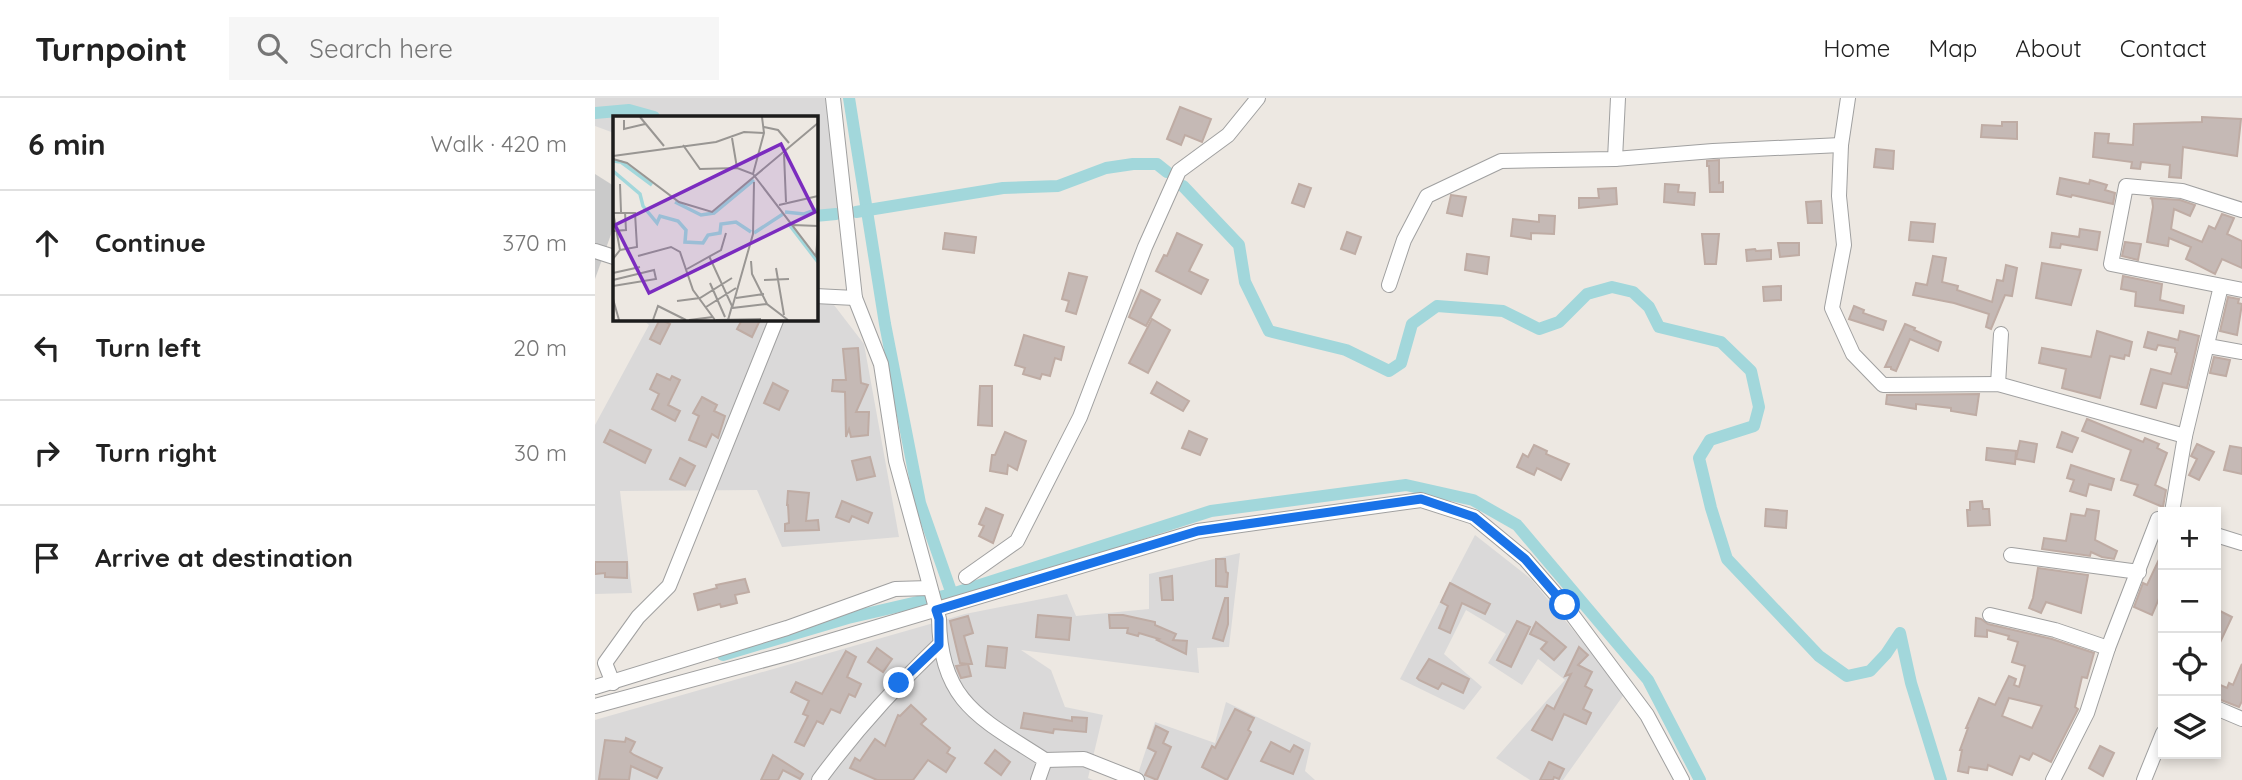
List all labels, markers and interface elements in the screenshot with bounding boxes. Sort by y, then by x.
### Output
search box [229,17,719,80]
text: Turnpoint [35,28,187,69]
icon: search [253,29,291,67]
text: Search here [309,32,453,65]
text: Home [1823,33,1890,63]
text: Map [1928,33,1977,63]
text: About [2015,33,2082,63]
text: Contact [2120,33,2207,63]
inset map [613,116,817,320]
text: 6 min [28,125,106,163]
text: Walk · 420 m [431,129,567,158]
icon: ahead [28,224,66,262]
text: Continue [95,226,206,259]
text: 370 m [502,228,567,257]
icon: left [28,329,66,367]
text: Turn left [95,331,202,364]
text: 20 m [513,333,567,362]
icon: right [28,434,66,472]
text: Turn right [95,436,217,469]
text: 30 m [514,438,567,467]
map controls [2158,507,2221,759]
button: + [2158,507,2221,570]
icon: arrive [28,539,66,577]
text: Arrive at destination [95,541,353,574]
button: − [2158,570,2221,633]
route start [1549,589,1580,620]
button: locate [2158,633,2221,696]
route end [883,667,914,698]
button: layers [2158,696,2221,759]

